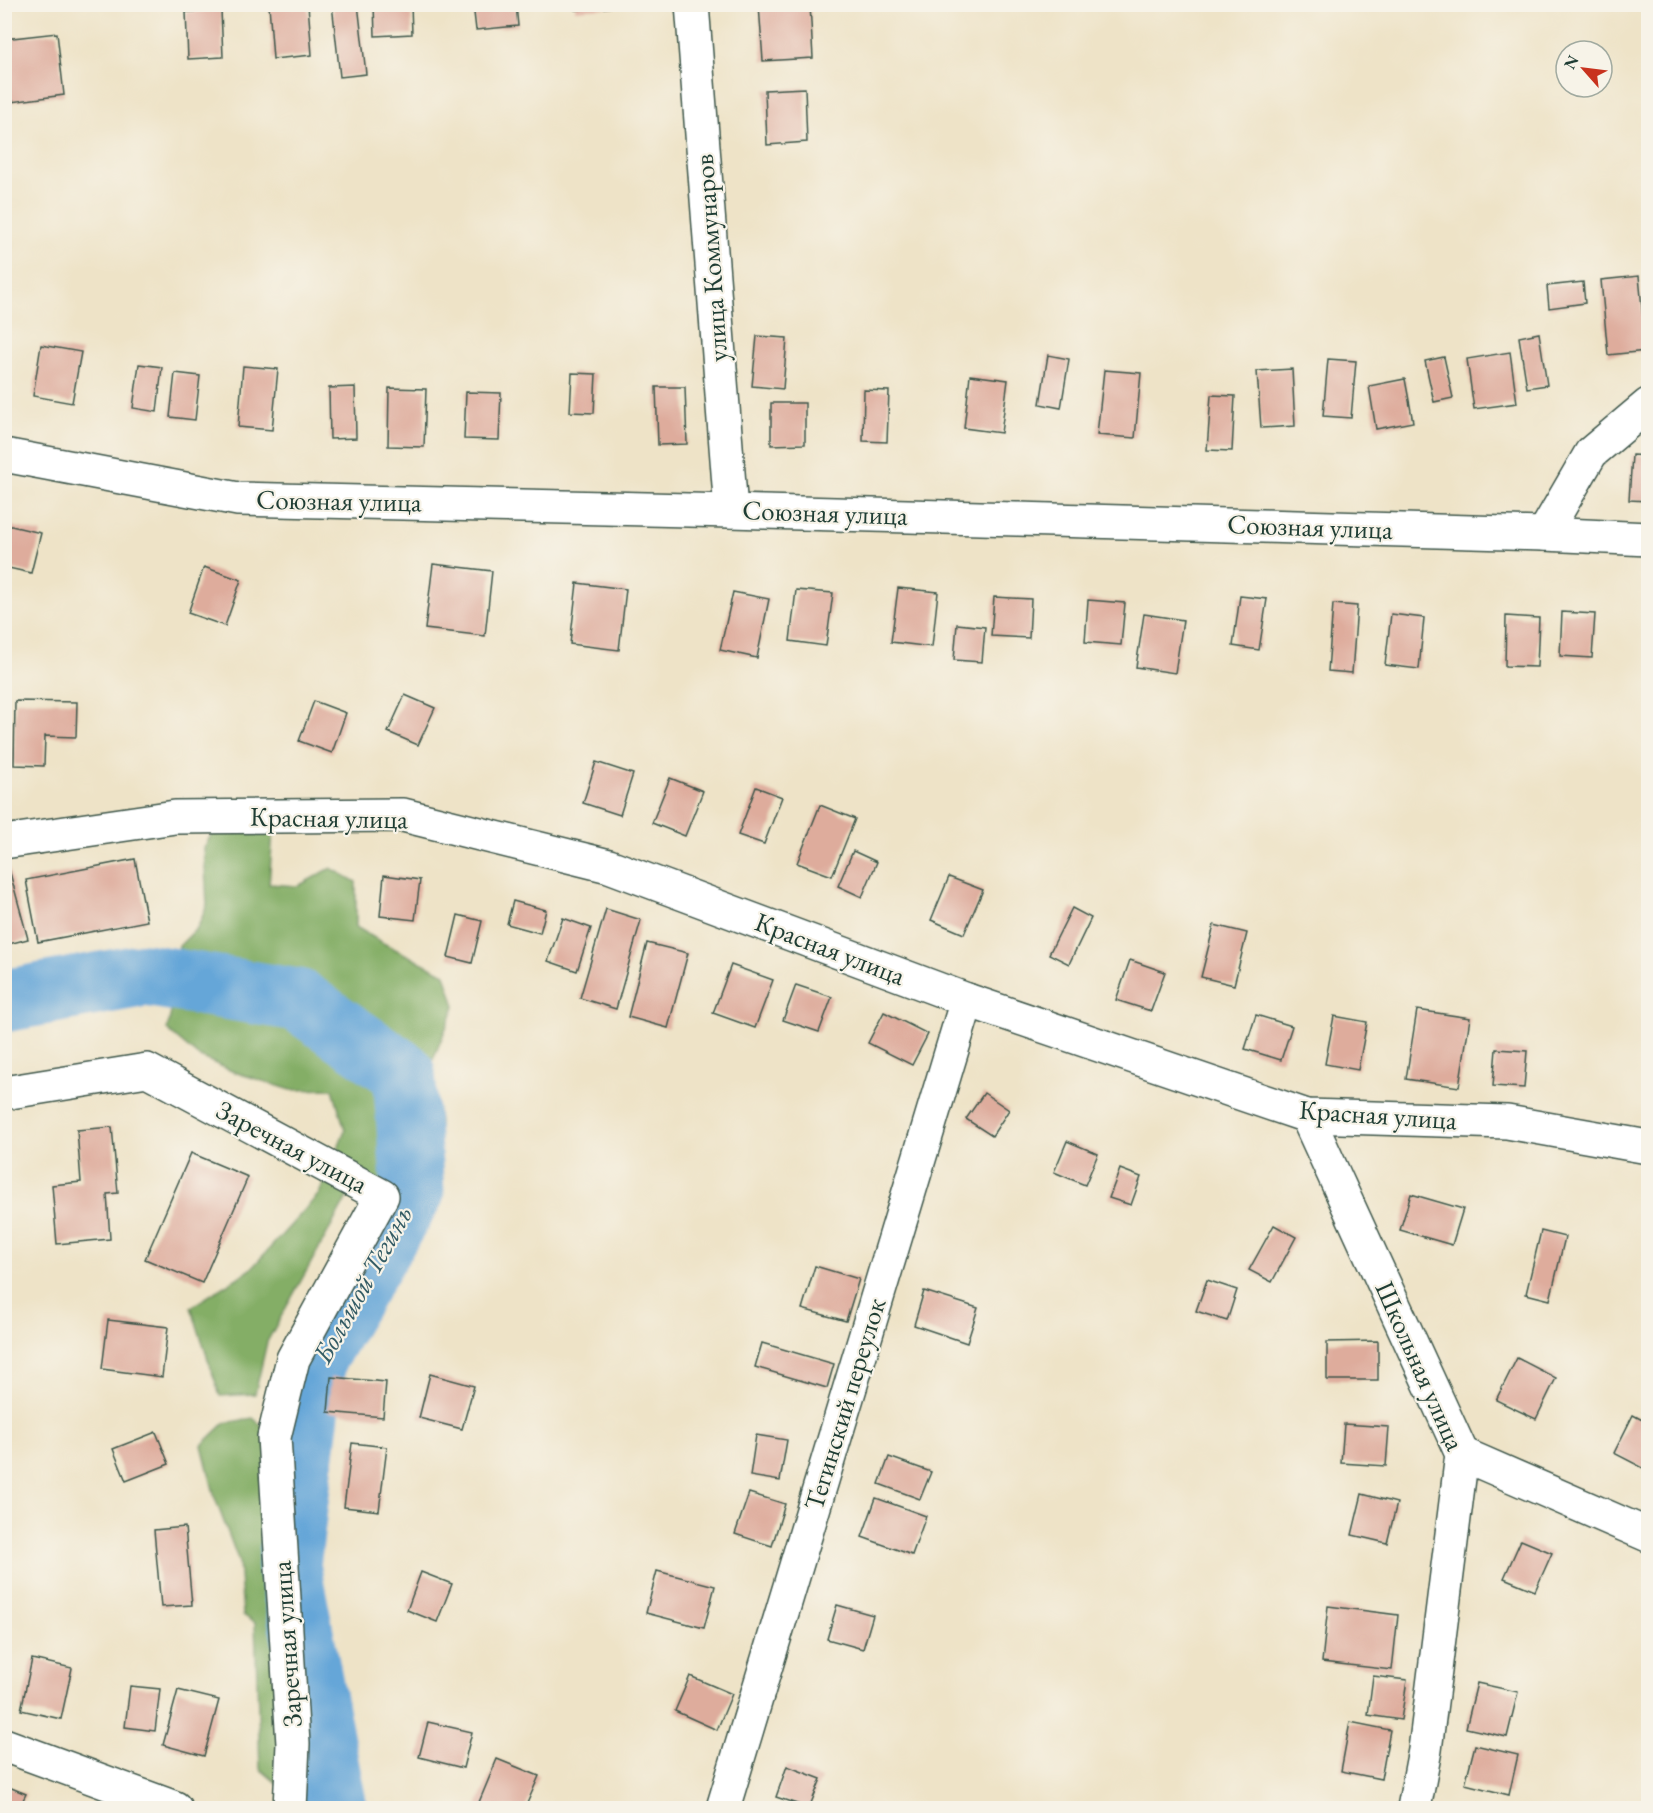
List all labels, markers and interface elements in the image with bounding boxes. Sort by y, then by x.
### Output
north arrow [1554,39,1614,99]
text: N [1559,52,1584,73]
street label: улица Коммунаров [686,153,735,363]
street label: Союзная улица [256,482,422,519]
street label: Союзная улица [742,492,909,533]
street label: Союзная улица [1227,506,1394,547]
street label: Красная улица [250,799,409,836]
street label: Красная улица [750,904,910,993]
street label: Заречная улица [210,1092,374,1201]
street label: Красная улица [1298,1092,1458,1137]
water label: Большой Тегинь [303,1199,420,1370]
street label: Школьная улица [1367,1276,1474,1456]
street label: Тегинский переулок [796,1293,893,1514]
street label: Заречная улица [263,1560,310,1728]

